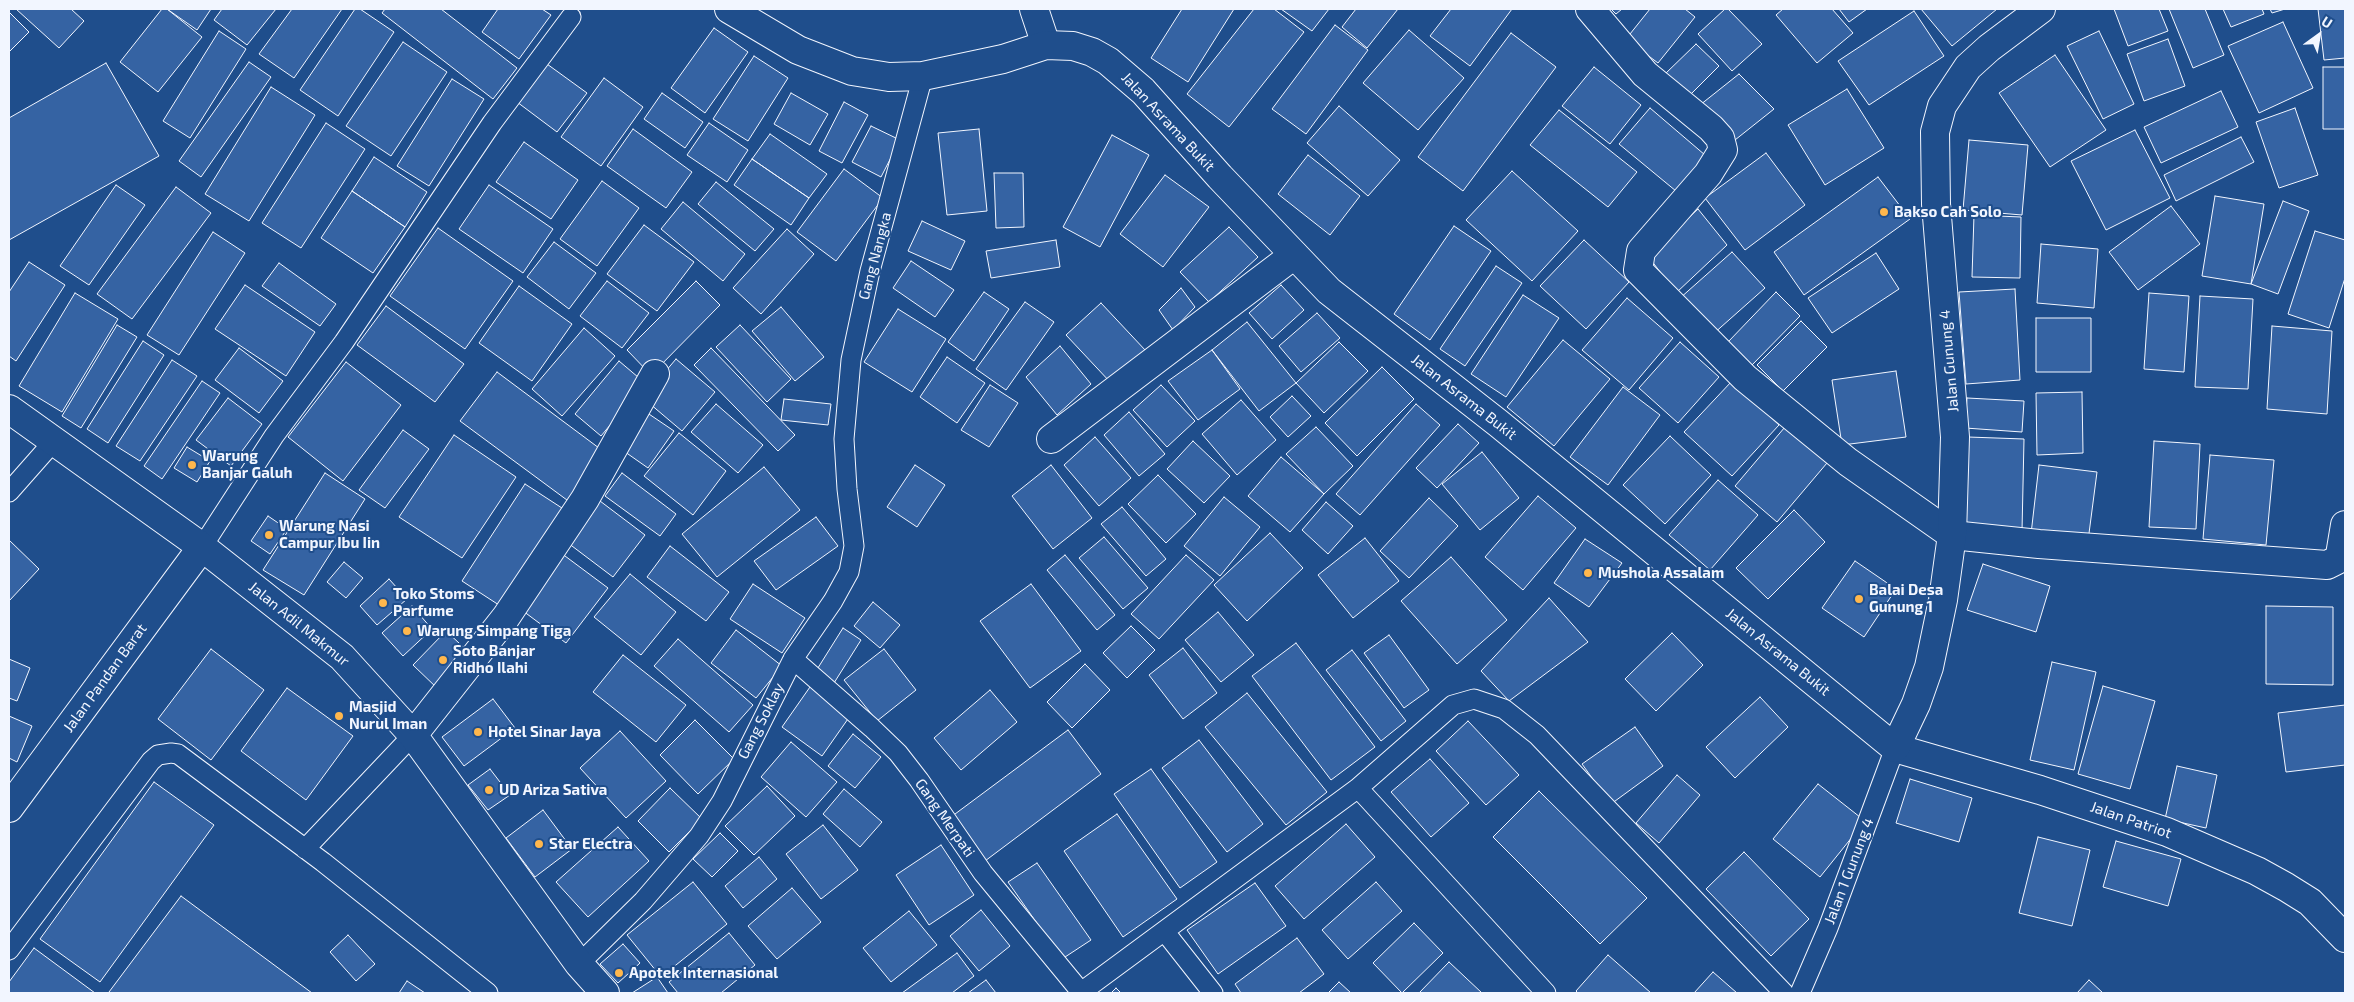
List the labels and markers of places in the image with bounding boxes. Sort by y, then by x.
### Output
place label: Bakso Cah Solo [1894,203,2002,221]
marker: Bakso Cah Solo [1878,206,1890,218]
place label: Warung Banjar Galuh [202,447,293,482]
marker: Warung Banjar Galuh [186,459,198,471]
place label: Warung Nasi Campur Ibu Iin [279,517,380,552]
marker: Warung Nasi Campur Ibu Iin [263,529,275,541]
place label: Mushola Assalam [1598,564,1724,582]
marker: Mushola Assalam [1582,567,1594,579]
place label: Balai Desa Gunung 1 [1869,581,1943,616]
place label: Toko Stoms Parfume [393,585,475,620]
marker: Balai Desa Gunung 1 [1853,593,1865,605]
marker: Toko Stoms Parfume [377,597,389,609]
place label: Warung Simpang Tiga [417,622,571,640]
marker: Warung Simpang Tiga [401,625,413,637]
place label: Soto Banjar Ridho Ilahi [453,642,535,677]
marker: Soto Banjar Ridho Ilahi [437,654,449,666]
place label: Masjid Nurul Iman [349,698,427,733]
marker: Masjid Nurul Iman [333,710,345,722]
place label: Hotel Sinar Jaya [488,723,601,741]
marker: Hotel Sinar Jaya [472,726,484,738]
place label: UD Ariza Sativa [499,781,607,799]
marker: UD Ariza Sativa [483,784,495,796]
place label: Star Electra [549,835,633,853]
marker: Star Electra [533,838,545,850]
place label: Apotek Internasional [629,964,778,982]
marker: Apotek Internasional [613,967,625,979]

